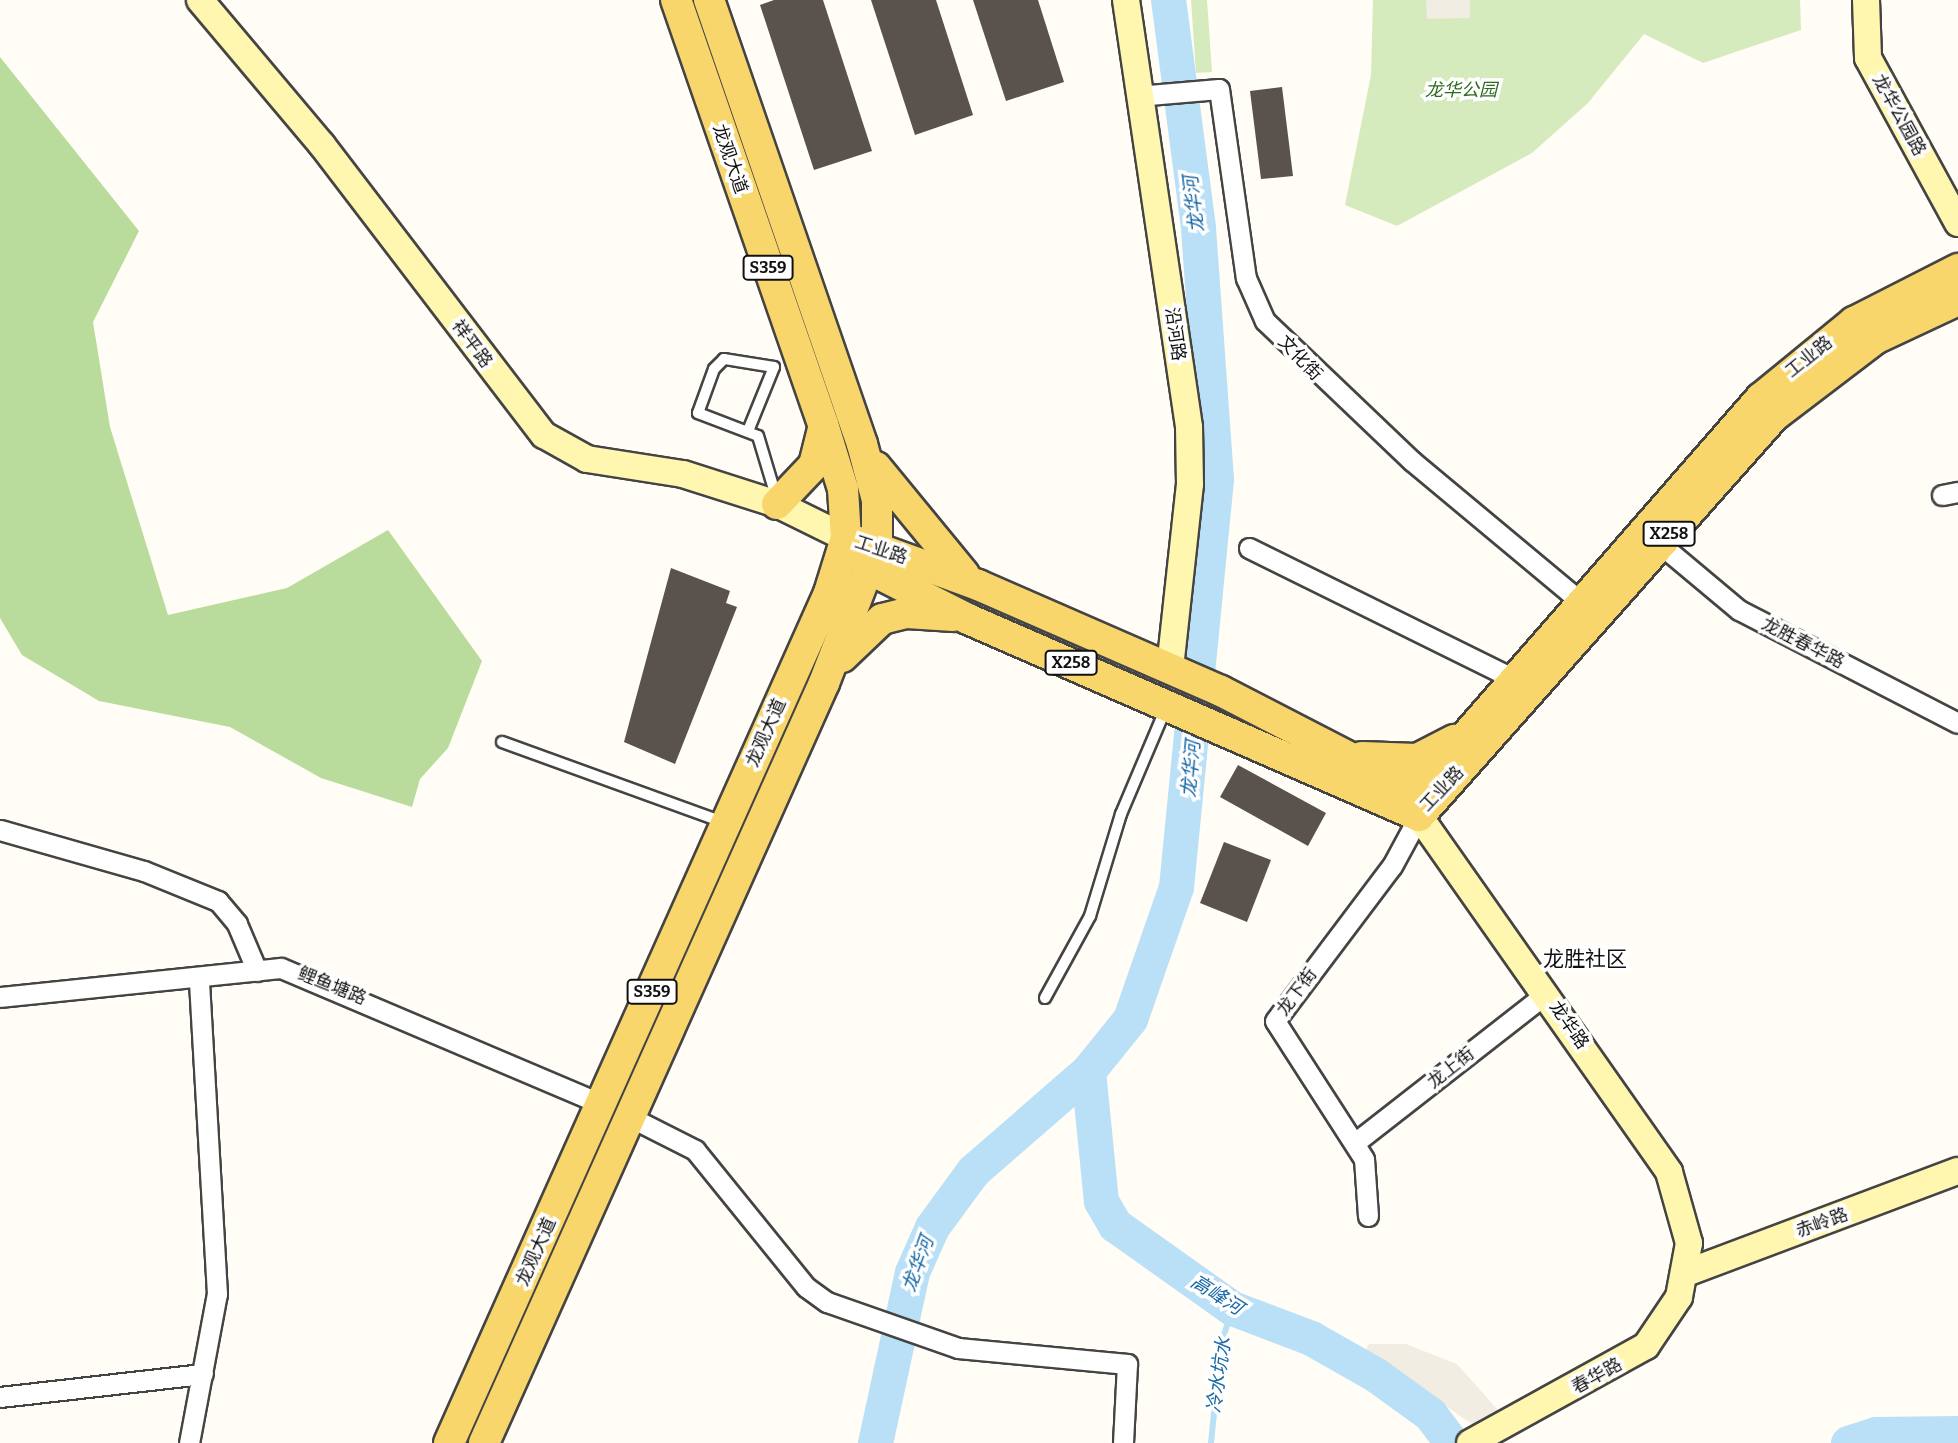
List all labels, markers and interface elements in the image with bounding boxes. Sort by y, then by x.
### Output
street label: 龙华公园路 [1868,70,1930,160]
park label: 龙华公园 [1425,79,1497,101]
street label: 龙观大道 [708,121,752,197]
water label: 龙华河 [1179,174,1209,234]
road number: S359 [742,256,794,280]
street label: 沿河路 [1161,306,1189,362]
street label: 祥平路 [447,316,497,372]
street label: 文化街 [1273,331,1327,385]
street label: 工业路 [1781,332,1837,382]
road number: X258 [1641,522,1697,547]
street label: 工业路 [852,531,910,569]
street label: 龙胜春华路 [1758,613,1848,673]
road number: X258 [1043,650,1099,676]
street label: 龙观大道 [741,696,791,770]
water label: 龙华河 [1177,740,1205,798]
street label: 工业路 [1416,762,1468,816]
district label: 龙胜社区 [1543,946,1627,972]
street label: 鲤鱼塘路 [295,963,369,1009]
street label: 龙下街 [1272,964,1322,1020]
road number: S359 [626,980,678,1004]
street label: 龙华路 [1545,997,1593,1053]
street label: 龙上街 [1423,1043,1479,1093]
street label: 赤岭路 [1793,1204,1851,1242]
street label: 龙观大道 [511,1215,561,1289]
water label: 龙华河 [898,1233,938,1295]
water label: 高峰河 [1187,1270,1247,1320]
water label: 冷水坑水 [1202,1336,1236,1414]
street label: 春华路 [1568,1353,1626,1399]

